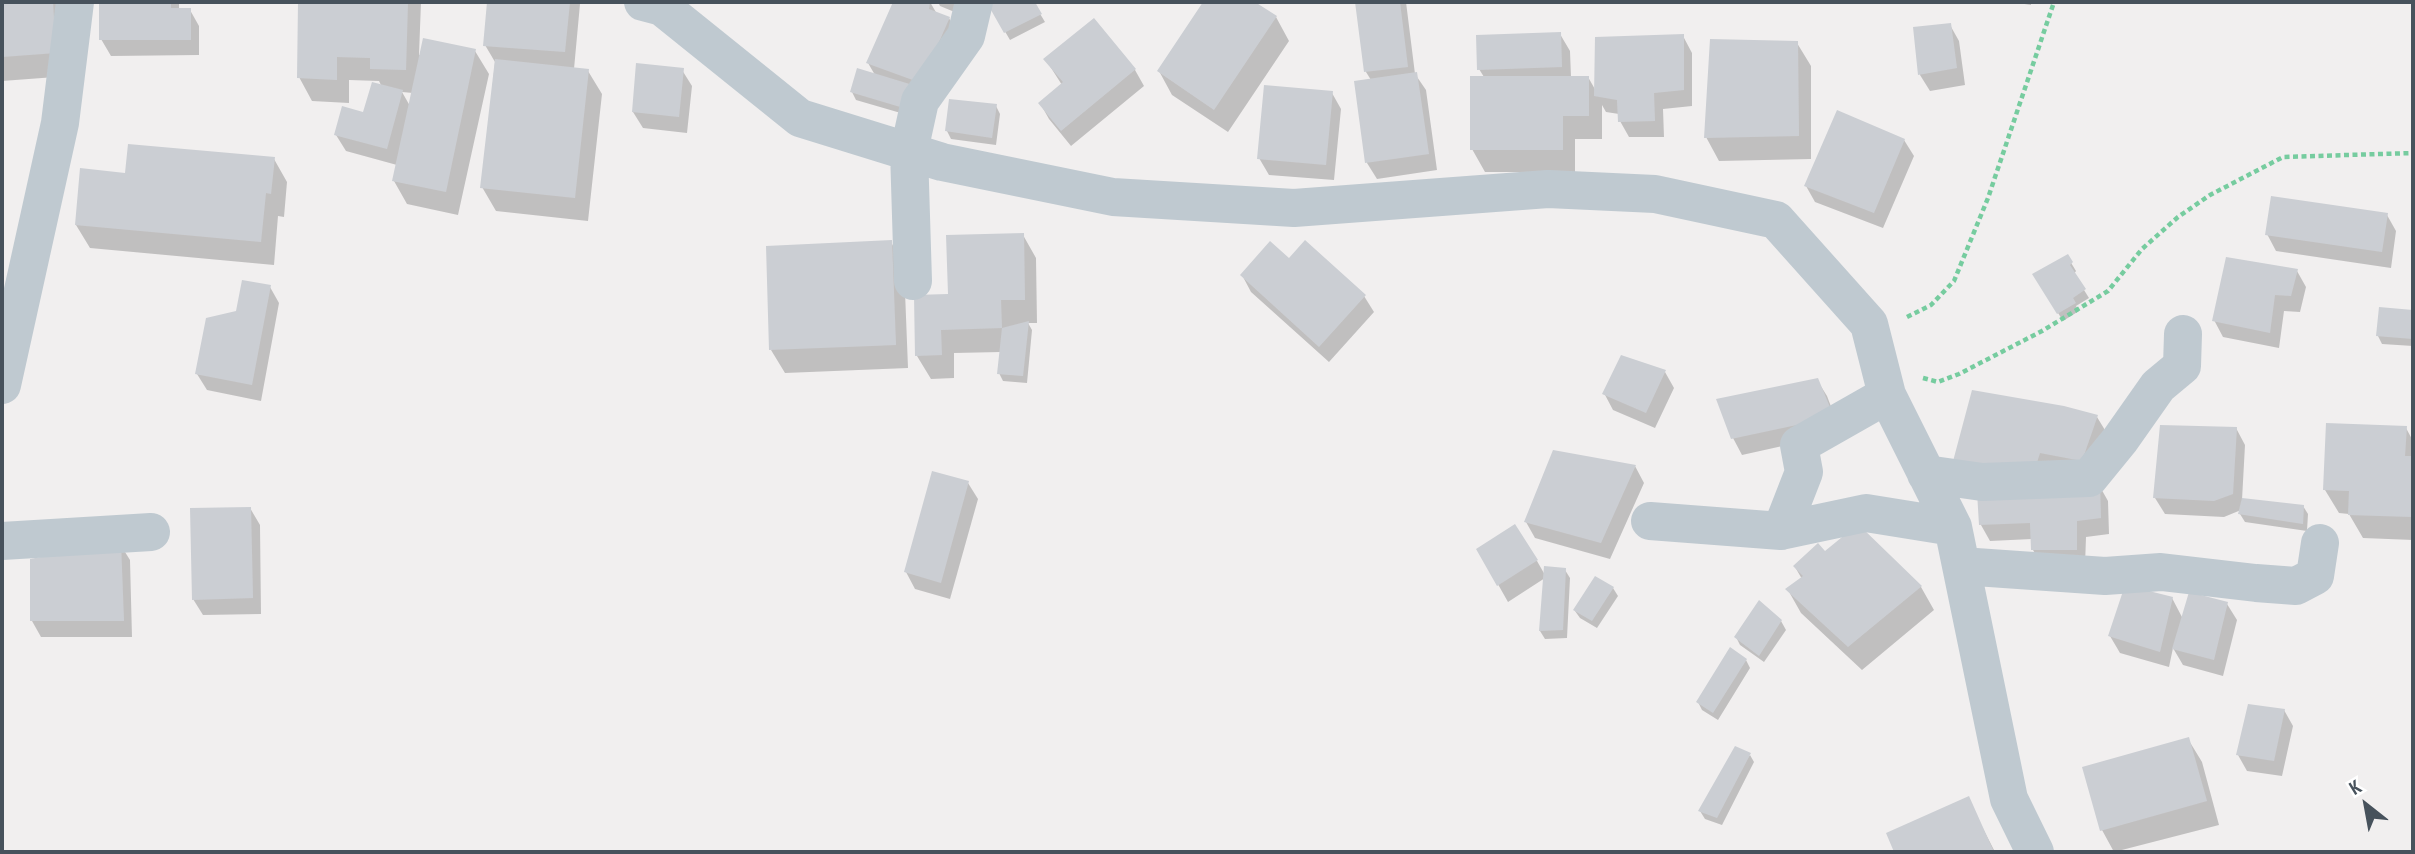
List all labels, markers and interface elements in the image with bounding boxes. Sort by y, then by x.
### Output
north arrow [2331,770,2401,840]
text: K [2345,774,2366,800]

